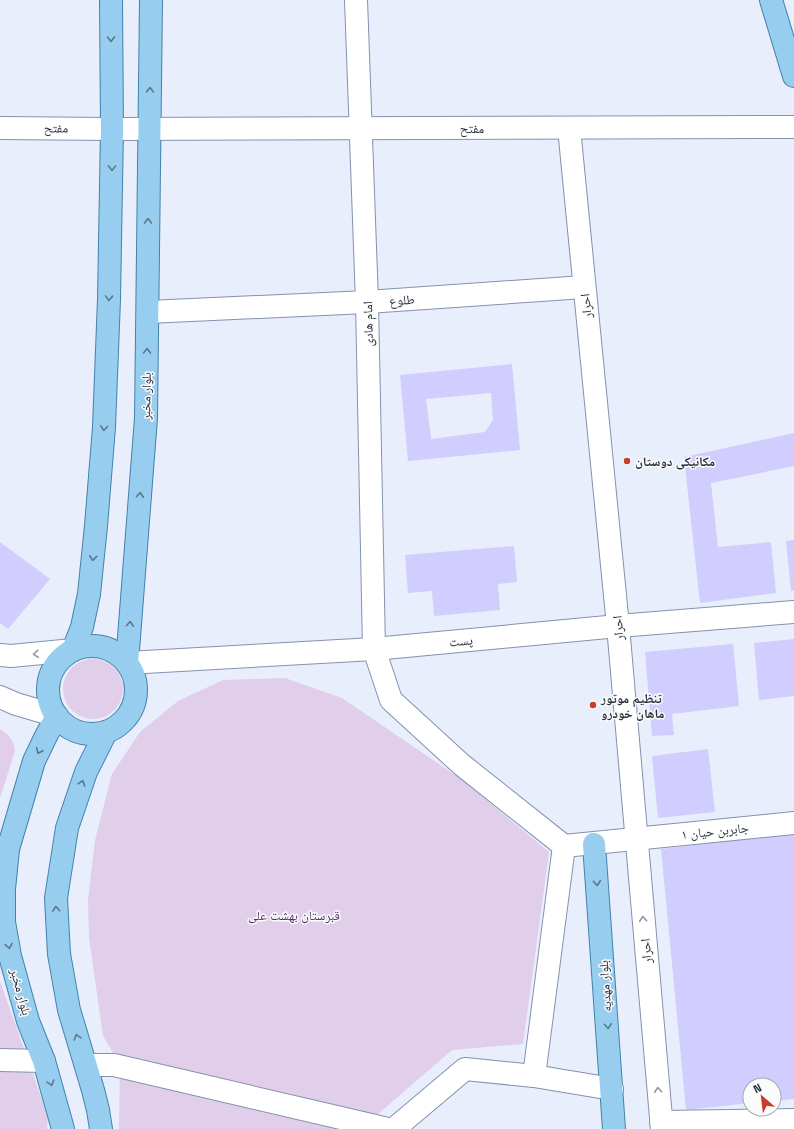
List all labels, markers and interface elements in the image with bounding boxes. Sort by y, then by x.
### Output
one-way arrow [107,36,115,42]
one-way arrow [146,87,154,93]
street label: مفتح [44,119,68,138]
street label: مفتح [460,120,484,138]
one-way arrow [107,165,116,171]
one-way arrow [144,218,153,224]
street label: طلوع [389,291,415,310]
street label: احرار [576,293,596,320]
one-way arrow [105,295,114,301]
street label: امام هادی [359,301,377,347]
one-way arrow [143,348,151,354]
street label: بلوار مخبر [137,372,155,421]
one-way arrow [99,425,108,431]
place label: مکانیکی دوستان [635,453,715,470]
marker: مکانیکی دوستان [622,456,632,466]
one-way arrow [136,492,145,498]
one-way arrow [88,555,97,561]
street label: احرار [608,615,628,642]
one-way arrow [126,621,135,627]
street label: پست [448,631,474,651]
one-way arrow [33,649,39,658]
place label: تنظیم موتور ماهان خودرو [600,690,664,722]
marker: تنظیم موتور ماهان خودرو [588,700,598,710]
one-way arrow [36,747,44,754]
one-way arrow [77,779,86,786]
street label: جابربن حیان ۱ [680,819,750,843]
one-way arrow [592,880,601,886]
one-way arrow [52,906,61,912]
park label: قبرستان بهشت علی [248,907,340,924]
one-way arrow [639,916,648,922]
street label: احرار [636,938,656,965]
one-way arrow [4,942,12,949]
street label: بلوار مهدیه [595,960,615,1012]
street label: بلوار مخبر [6,966,35,1017]
one-way arrow [603,1023,612,1029]
one-way arrow [73,1034,82,1041]
north arrow [742,1077,782,1117]
one-way arrow [46,1079,55,1086]
text: N [751,1080,764,1096]
one-way arrow [654,1087,663,1093]

